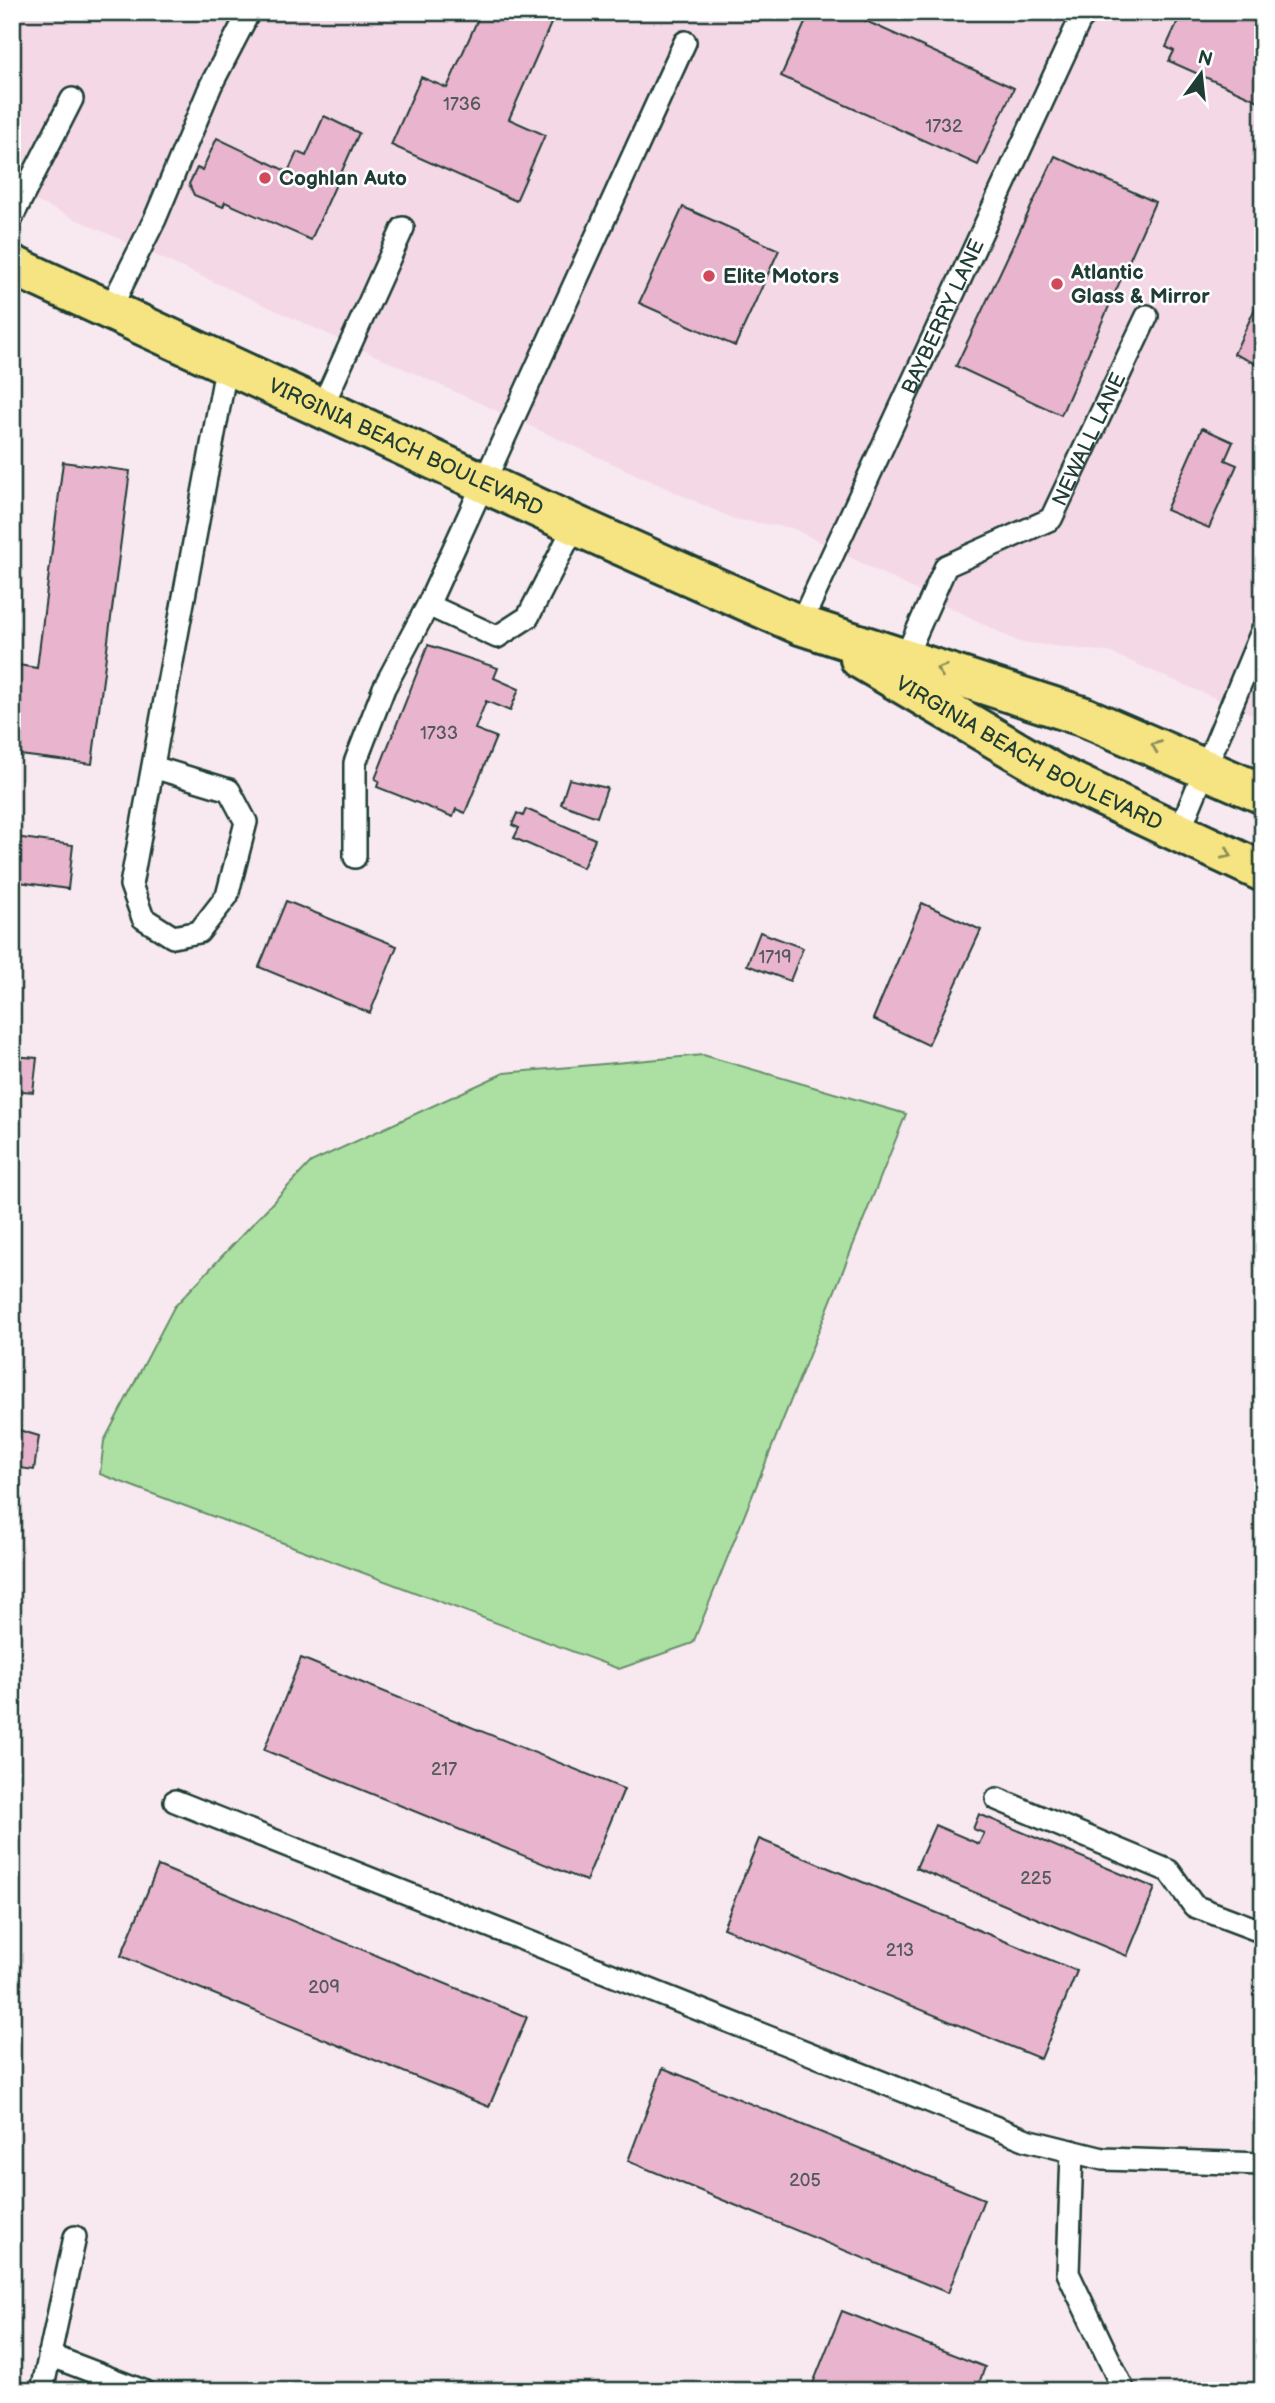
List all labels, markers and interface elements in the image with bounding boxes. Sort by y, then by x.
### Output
north arrow [1166,38,1236,108]
text: N [1195,46,1215,72]
house number: 1736 [443,94,481,115]
house number: 1732 [925,116,963,137]
place label: Coghlan Auto [279,166,407,191]
marker: Coghlan Auto [257,170,273,186]
street label: BAYBERRY LANE [897,235,990,398]
place label: Atlantic Glass & Mirror [1070,260,1210,309]
place label: Elite Motors [723,264,839,289]
marker: Elite Motors [701,268,717,284]
marker: Atlantic Glass & Mirror [1049,276,1065,292]
street label: NEWALL LANE [1047,369,1131,510]
street label: VIRGINIA BEACH BOULEVARD [264,373,547,522]
one-way arrow [936,664,948,678]
street label: VIRGINIA BEACH BOULEVARD [891,671,1167,836]
house number: 1733 [420,723,458,744]
one-way arrow [1150,740,1163,754]
one-way arrow [1220,846,1232,860]
house number: 1719 [758,947,792,968]
house number: 217 [431,1759,457,1780]
house number: 225 [1020,1868,1052,1889]
house number: 213 [886,1940,914,1961]
house number: 209 [308,1977,340,1998]
house number: 205 [789,2170,821,2191]

